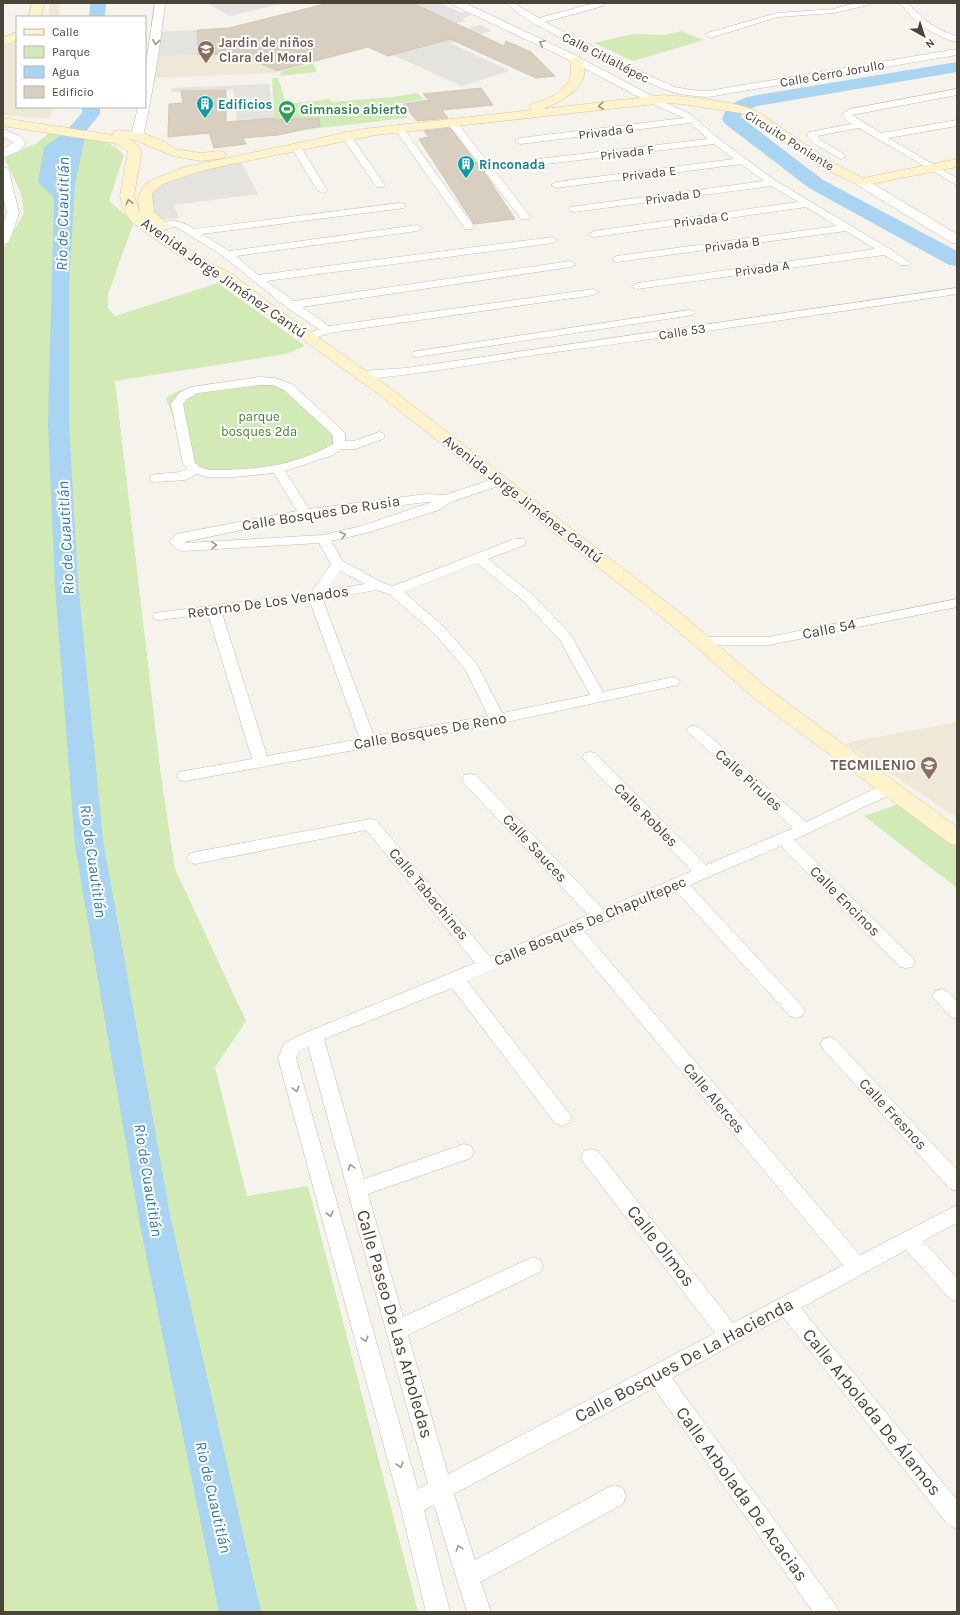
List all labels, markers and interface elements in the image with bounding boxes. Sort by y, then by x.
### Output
legend [16,16,146,108]
north arrow [904,16,944,56]
text: Calle [52,25,79,39]
street label: Calle Citlaltépec [560,29,652,86]
place label: Jardin de niños Clara del Moral [219,35,314,65]
text: N [923,36,937,51]
one-way arrow [151,39,160,45]
school or university icon: Jardin de niños Clara del Moral [196,39,216,64]
one-way arrow [538,40,546,48]
text: Parque [52,45,90,59]
street label: Calle Cerro Jorullo [779,57,885,90]
text: Agua [52,65,80,79]
text: Edificio [52,85,93,99]
building icon: Edificios [195,94,215,119]
place label: Edificios [218,97,272,112]
sports icon: Gimnasio abierto [277,99,297,124]
one-way arrow [598,101,604,110]
place label: Gimnasio abierto [300,102,407,117]
street label: Circuito Poniente [742,107,837,174]
street label: Privada G [577,121,635,142]
street label: Privada F [599,142,655,163]
building icon: Rinconada [456,154,476,179]
water label: Rio de Cuautitlán [52,157,73,271]
place label: Rinconada [479,157,545,172]
street label: Privada E [621,163,677,184]
street label: Privada D [644,185,702,208]
one-way arrow [125,199,133,205]
street label: Privada C [673,208,730,231]
street label: Avenida Jorge Jiménez Cantú [138,214,310,342]
street label: Privada B [704,233,761,256]
street label: Privada A [734,257,791,280]
street label: Calle 53 [658,320,707,343]
park label: parque bosques 2da [221,409,297,440]
street label: Avenida Jorge Jiménez Cantú [440,431,606,567]
water label: Rio de Cuautitlán [53,481,78,595]
street label: Calle Bosques De Rusia [241,492,401,534]
one-way arrow [340,531,346,539]
one-way arrow [211,541,217,550]
street label: Retorno De Los Venados [186,582,350,622]
street label: Calle 54 [801,615,858,643]
street label: Calle Bosques De Reno [352,709,508,753]
street label: Calle Pirules [712,745,786,815]
school or university icon: TECMILENIO [919,755,939,780]
place label: TECMILENIO [830,756,916,774]
street label: Calle Robles [610,779,682,851]
water label: Rio de Cuautitlán [76,803,111,919]
street label: Calle Sauces [499,810,571,886]
street label: Calle Tabachines [385,844,473,944]
street label: Calle Encinos [806,862,884,940]
street label: Calle Bosques De Chapultepec [491,872,689,970]
street label: Calle Alerces [679,1059,749,1137]
street label: Calle Fresnos [855,1075,931,1153]
one-way arrow [291,1085,300,1092]
water label: Rio de Cuautitlán [130,1122,167,1238]
one-way arrow [347,1164,356,1171]
street label: Calle Olmos [622,1201,700,1291]
street label: Calle Paseo De Las Arboledas [352,1207,438,1441]
one-way arrow [326,1211,334,1217]
street label: Calle Bosques De La Hacienda [571,1293,797,1427]
street label: Calle Arbolada De Álamos [798,1323,947,1500]
one-way arrow [360,1336,369,1343]
street label: Calle Arbolada De Acacias [671,1402,813,1586]
water label: Rio de Cuautitlán [191,1439,236,1555]
one-way arrow [395,1461,404,1468]
one-way arrow [455,1545,464,1552]

